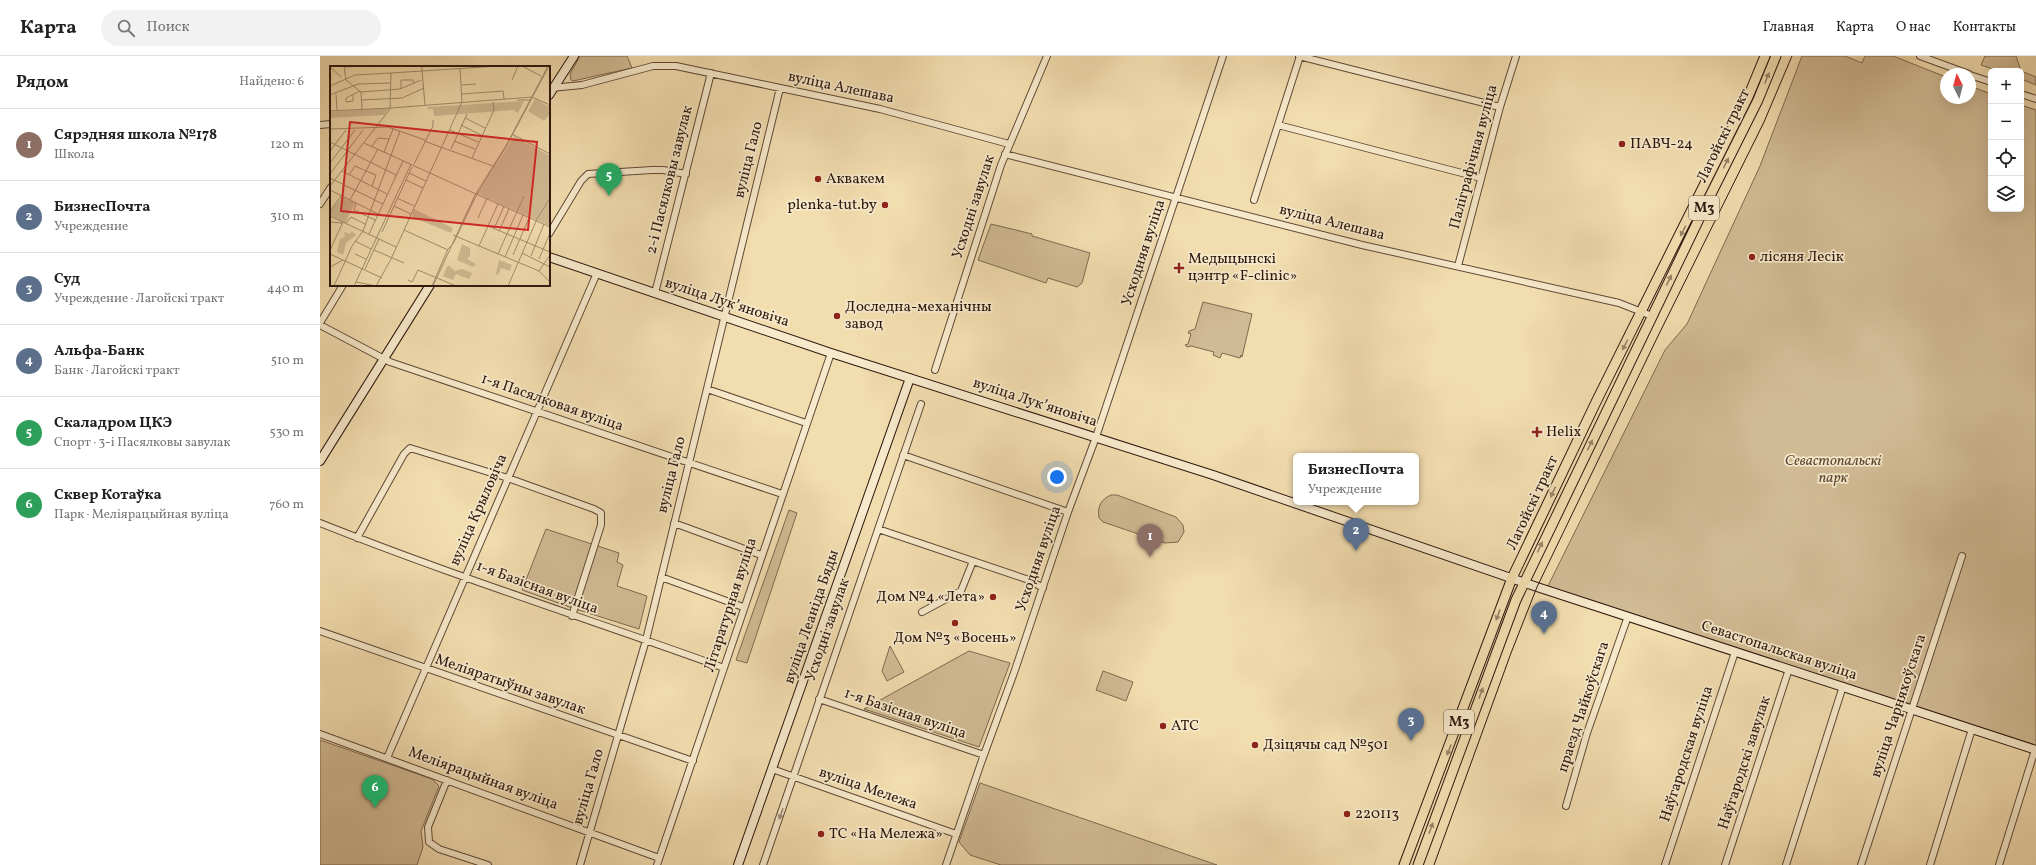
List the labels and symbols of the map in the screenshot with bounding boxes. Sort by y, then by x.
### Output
inset map [330,66,550,286]
street label: вуліца Алешава [786,66,896,110]
north arrow [1940,68,1976,104]
one-way arrow [1764,73,1770,84]
street label: Паліграфічная вуліца [1445,82,1503,232]
street label: Лагойскі тракт [1692,85,1756,186]
street label: 2-і Пасялковы завулак [641,104,699,256]
street label: вуліца Гало [729,119,769,201]
place label: ПАВЧ-24 [1630,134,1693,155]
marker: ПАВЧ-24 [1617,139,1627,149]
street label: Усходні завулак [947,152,1001,262]
one-way arrow [1723,158,1729,169]
pin: 5 [596,163,622,196]
place label: Аквакем [826,169,885,190]
marker: Аквакем [813,174,823,184]
place label: plenka-tut.by [787,195,877,216]
road number: М3 [1689,196,1719,220]
street label: Усходняя вуліца [1117,197,1171,309]
marker: plenka-tut.by [880,200,890,210]
street label: вуліца Алешава [1277,200,1387,246]
one-way arrow [1679,225,1686,236]
place label: лісяня Лесік [1760,247,1844,268]
place label: Медыцынскі цэнтр «F-clinic» [1188,249,1297,287]
marker: лісяня Лесік [1747,252,1757,262]
marker: Медыцынскі цэнтр «F-clinic» [1173,262,1185,274]
street label: вуліца Лукʼяновіча [662,273,792,333]
one-way arrow [1666,275,1672,286]
place label: Доследна-механічны завод [845,297,992,335]
marker: Доследна-механічны завод [832,311,842,321]
one-way arrow [1621,340,1628,351]
street label: 1-я Пасялковая вуліца [478,369,626,437]
street label: вуліца Лукʼяновіча [970,373,1100,433]
place label: Helix [1546,422,1581,443]
marker: Helix [1531,426,1543,438]
street label: вуліца Гало [652,434,692,516]
one-way arrow [1587,439,1593,450]
street label: вуліца Крыловіча [445,451,513,569]
park label: Севастопальскі парк [1785,451,1881,489]
street label: Лагойскі тракт [1502,452,1564,554]
your location [1047,467,1067,487]
one-way arrow [1550,487,1556,498]
street label: Усходняя вуліца [1011,503,1067,615]
pin: 2 [1343,518,1369,551]
pin: 1 [1137,524,1163,557]
street label: Літаратурная вуліца [699,535,763,675]
one-way arrow [1537,541,1543,553]
street label: вуліца Леаніда Бяды [779,547,845,687]
street label: 1-я Базісная вуліца [473,556,601,620]
street label: Усходні завулак [800,576,856,684]
place label: Дом №4 «Лета» [876,587,985,608]
marker: Дом №4 «Лета» [988,592,998,602]
pin: 4 [1531,601,1557,634]
one-way arrow [1495,609,1501,621]
street label: Севастопальская вуліца [1698,616,1860,686]
marker: Дом №3 «Восень» [950,618,960,628]
place label: Дом №3 «Восень» [893,628,1017,649]
street label: вуліца Чарняхоўскага [1866,632,1932,780]
street label: праезд Чайкоўскага [1553,639,1615,775]
street label: Меліяратыўны завулак [432,649,588,721]
street label: 1-я Базісная вуліца [841,683,969,745]
street label: Наўгародская вуліца [1655,683,1719,825]
one-way arrow [1479,687,1485,699]
street label: Наўгародскі завулак [1713,694,1777,832]
pin: 3 [1398,708,1424,741]
road number: М3 [1444,710,1474,734]
place label: АТС [1171,716,1199,737]
marker: АТС [1158,721,1168,731]
place label: Дзіцячы сад №501 [1263,735,1389,756]
marker: Дзіцячы сад №501 [1250,740,1260,750]
street label: Меліярацыйная вуліца [405,742,561,816]
one-way arrow [1445,745,1451,757]
street label: вуліца Гало [568,746,610,828]
street label: вуліца Мележа [816,762,920,816]
pin: 6 [362,775,388,808]
place label: 220113 [1355,804,1399,825]
one-way arrow [777,808,783,820]
marker: 220113 [1342,809,1352,819]
one-way arrow [1429,822,1435,834]
place label: ТС «На Мележа» [829,824,943,845]
marker: ТС «На Мележа» [816,829,826,839]

